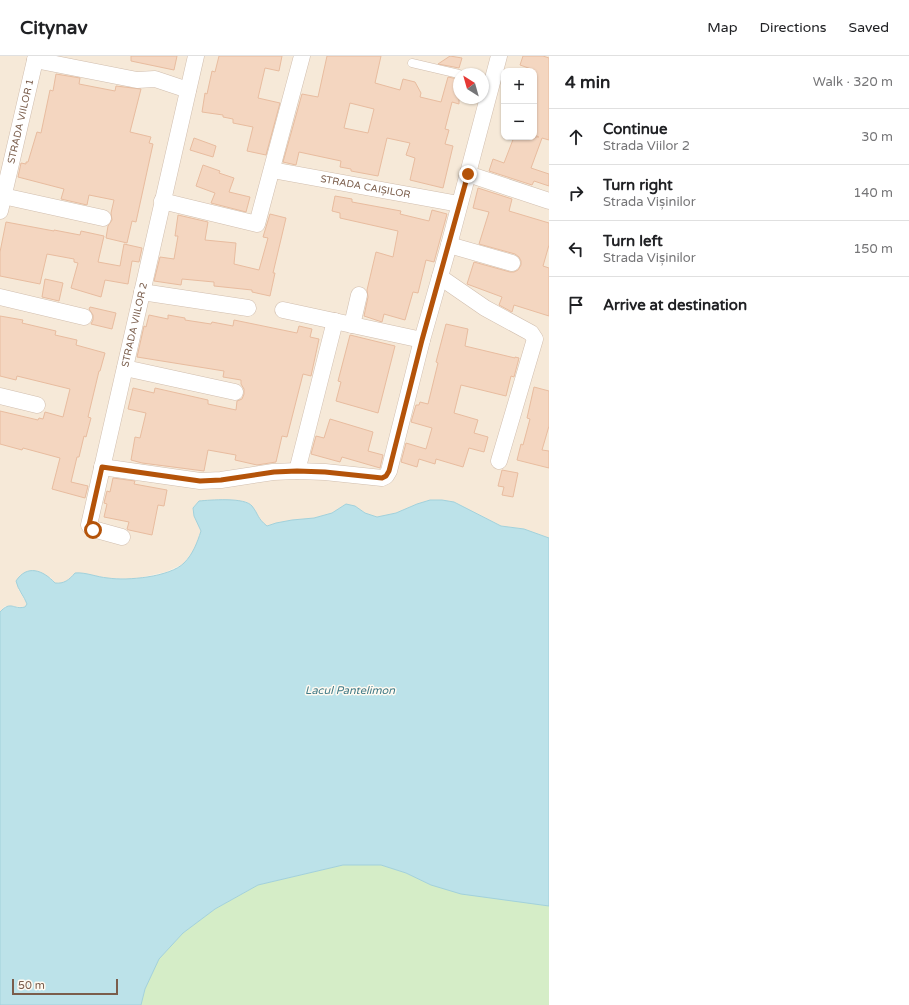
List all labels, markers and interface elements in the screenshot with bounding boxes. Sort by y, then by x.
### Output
text: Citynav [20,17,87,39]
text: Map [707,19,738,36]
text: Directions [760,19,827,36]
text: Saved [849,19,889,36]
north arrow [453,68,489,104]
map controls [501,68,537,140]
button: + [501,68,537,104]
text: 4 min [565,72,610,93]
text: Walk · 320 m [813,74,893,90]
street label: STRADA VIILOR 1 [5,78,36,165]
button: − [501,104,537,140]
text: Continue [603,120,667,138]
icon: ahead [565,126,587,148]
text: 30 m [861,129,893,145]
text: Strada Viilor 2 [603,138,690,154]
route end [459,165,477,183]
street label: STRADA CAIȘILOR [319,173,411,201]
text: Turn right [603,176,673,194]
icon: right [565,182,587,204]
text: 140 m [853,185,893,201]
text: Strada Vișinilor [603,194,696,210]
text: Turn left [603,232,663,250]
icon: left [565,238,587,260]
text: 150 m [853,241,893,257]
text: Strada Vișinilor [603,250,696,266]
street label: STRADA VIILOR 2 [119,281,150,368]
icon: arrive [565,294,587,316]
text: Arrive at destination [603,296,747,314]
route start [84,521,102,539]
water label: Lacul Pantelimon [305,684,395,697]
scale bar [12,977,118,996]
text: 50 m [18,979,45,992]

